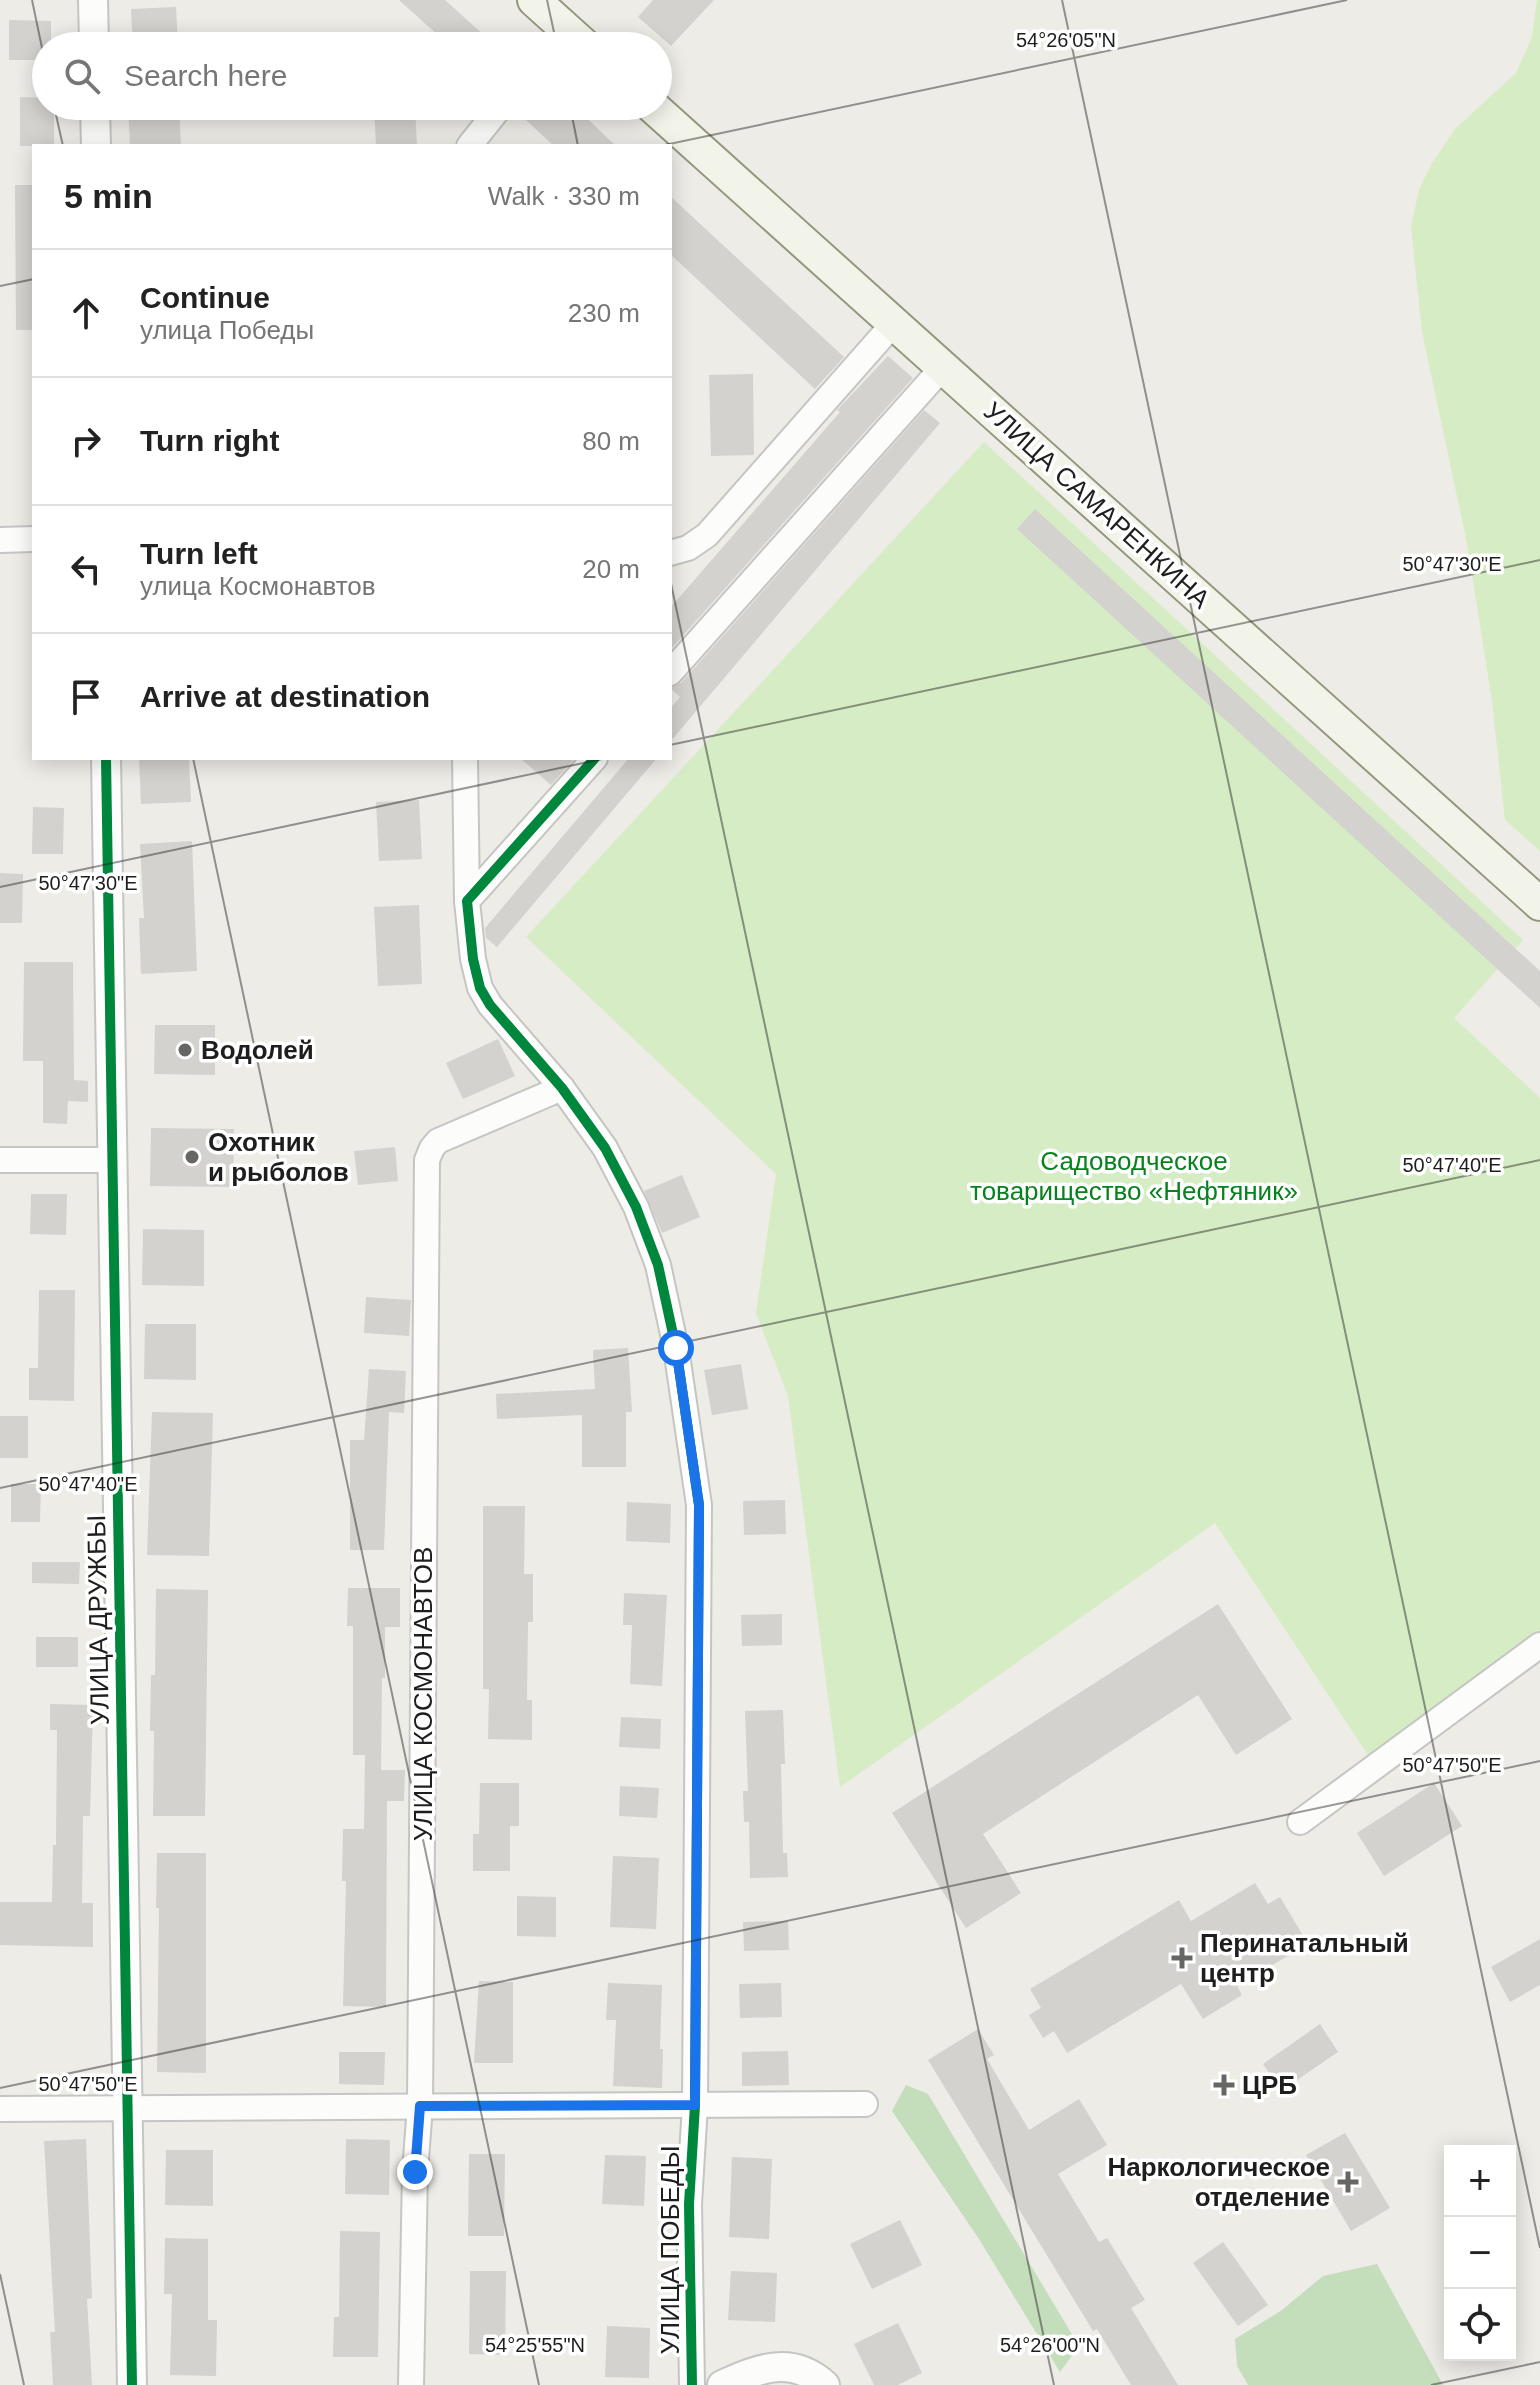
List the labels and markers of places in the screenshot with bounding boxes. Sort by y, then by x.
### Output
place label: Водолей [201,1035,314,1065]
marker: Водолей [176,1041,194,1059]
place label: Охотник и рыболов [208,1127,349,1187]
marker: Охотник и рыболов [183,1148,201,1166]
place label: Перинатальный центр [1200,1928,1409,1988]
marker: Перинатальный центр [1171,1947,1193,1969]
place label: ЦРБ [1242,2070,1297,2100]
marker: ЦРБ [1213,2074,1235,2096]
place label: Наркологическое отделение [1107,2152,1330,2212]
marker: Наркологическое отделение [1337,2171,1359,2193]

